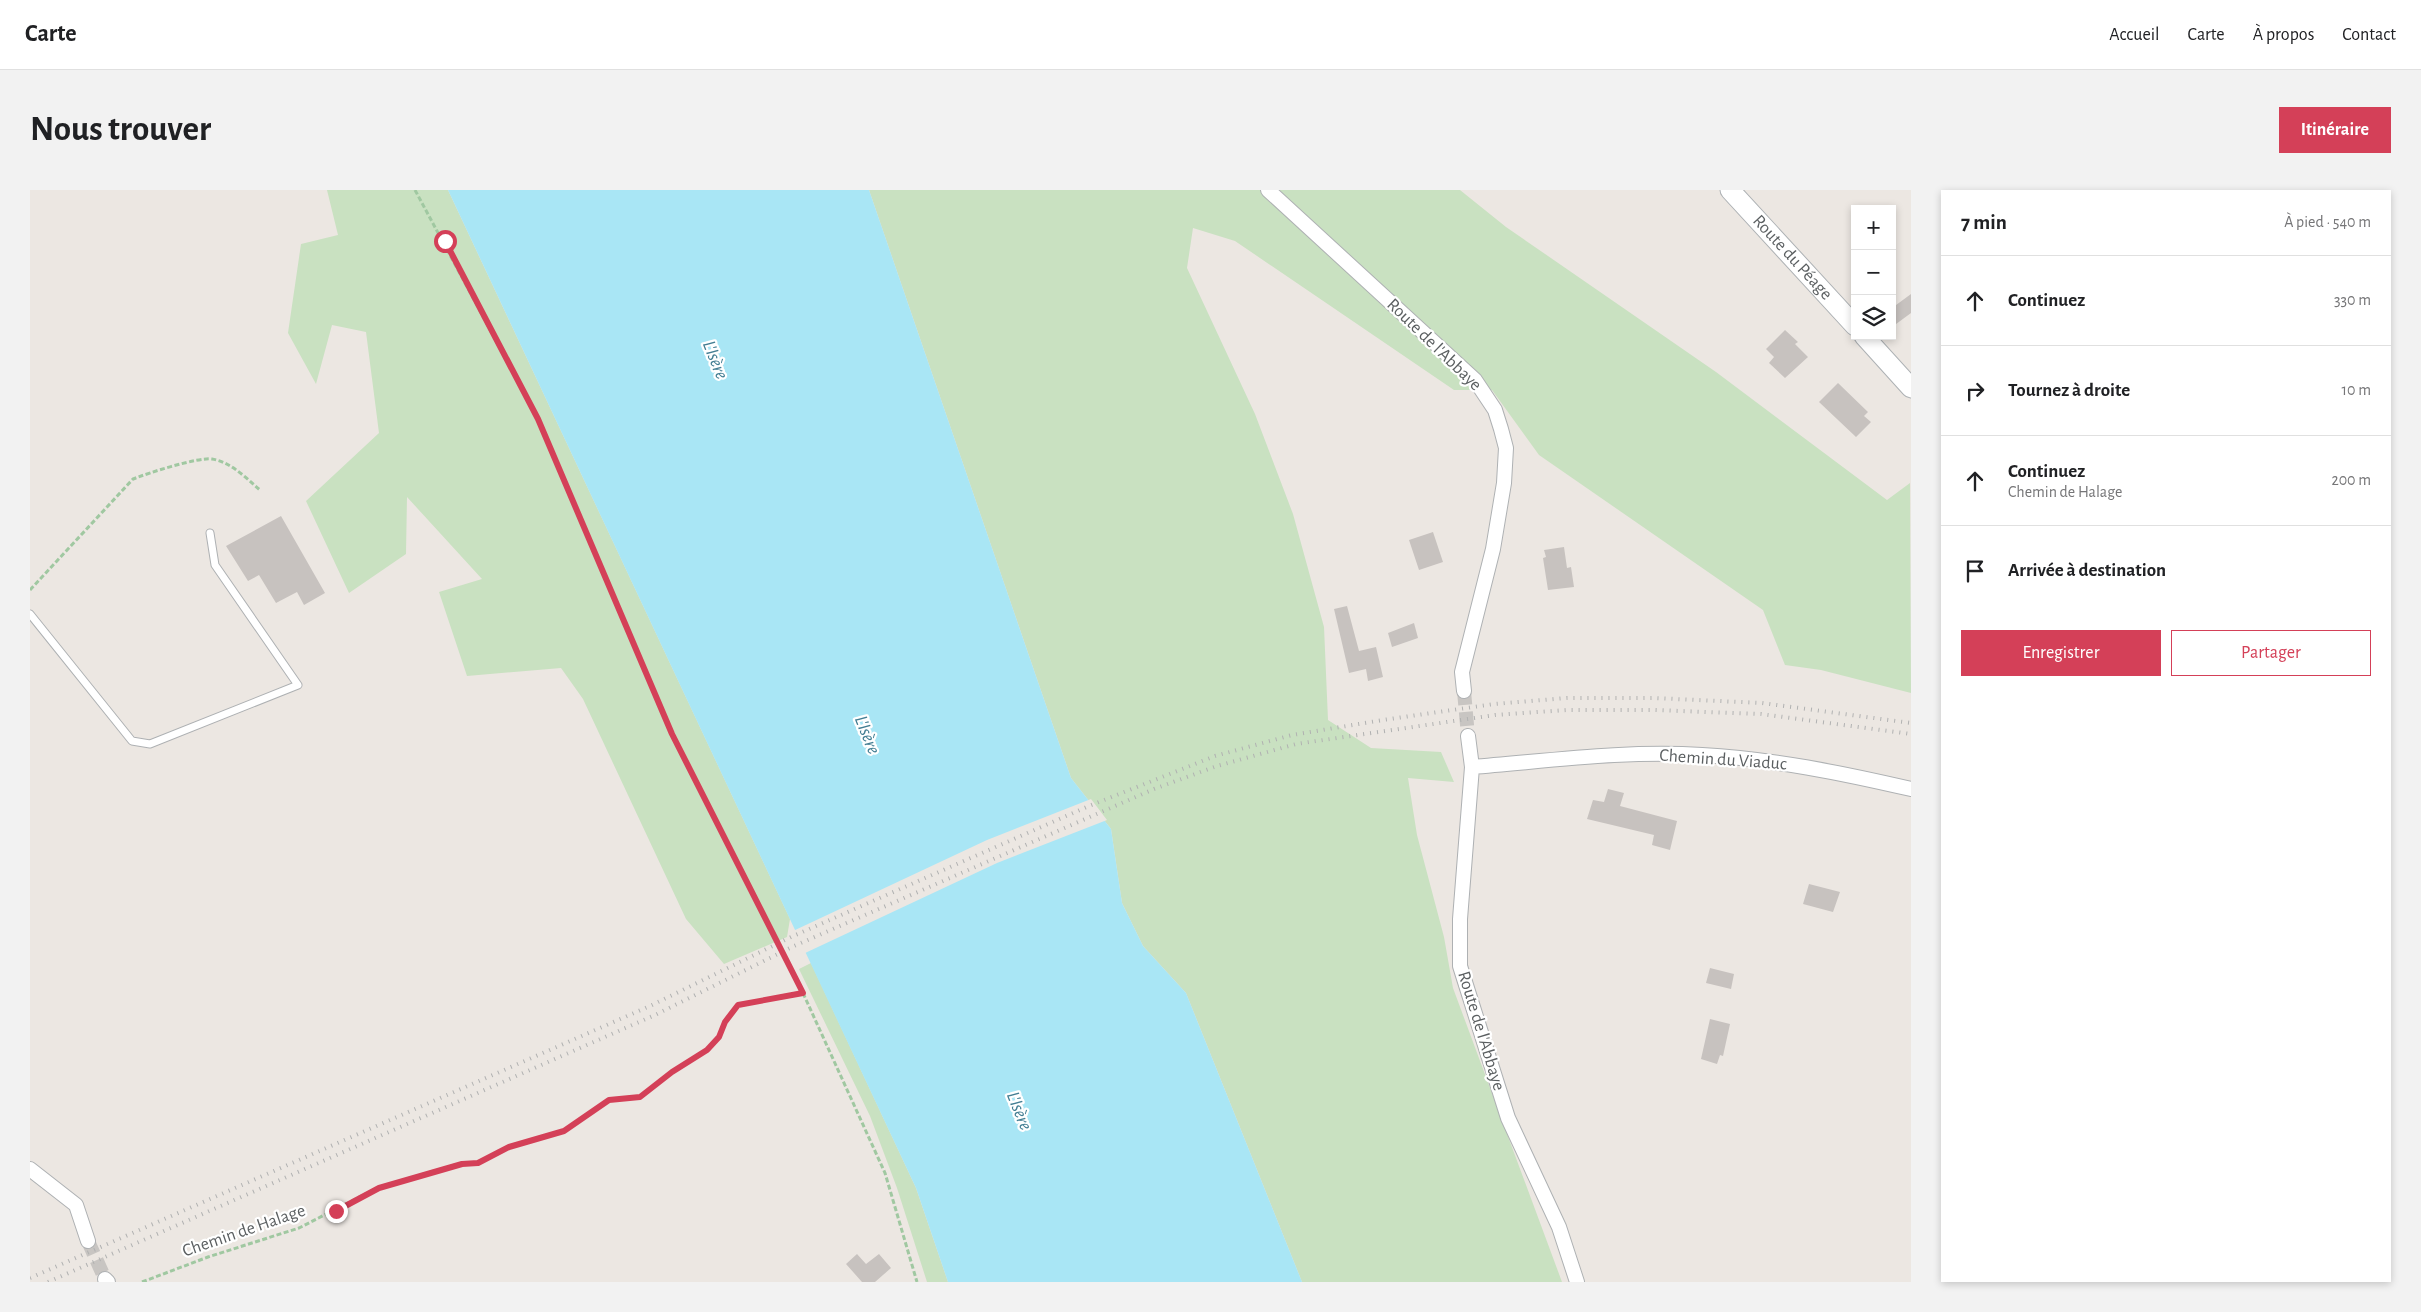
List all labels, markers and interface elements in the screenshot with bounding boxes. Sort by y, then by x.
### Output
text: Carte [25,22,77,46]
text: Accueil [2109,26,2160,44]
text: Carte [2188,26,2225,44]
text: À propos [2253,26,2314,44]
text: Contact [2342,26,2396,44]
button: Itinéraire [2279,107,2391,153]
text: Nous trouver [30,112,211,147]
map controls [1851,205,1896,340]
button: + [1851,205,1896,250]
street label: Route du Péage [1749,212,1835,304]
text: 7 min [1961,212,2007,233]
text: À pied · 540 m [2284,214,2371,230]
route start [434,230,457,253]
button: − [1851,250,1896,295]
icon: ahead [1961,287,1989,315]
text: Continuez [2008,291,2085,310]
text: 330 m [2334,292,2371,308]
button: layers [1851,295,1896,340]
street label: Route de l'Abbaye [1383,296,1485,394]
water label: L'Isère [699,338,731,382]
icon: right [1961,377,1989,405]
text: Tournez à droite [2008,381,2130,400]
text: 10 m [2342,382,2371,398]
text: Continuez [2008,462,2085,481]
icon: ahead [1961,467,1989,495]
text: 200 m [2331,472,2371,488]
text: Chemin de Halage [2008,484,2122,500]
icon: arrive [1961,557,1989,585]
text: Arrivée à destination [2008,561,2166,580]
button: Enregistrer [1961,630,2161,676]
button: Partager [2171,630,2371,676]
water label: L'Isère [851,713,883,757]
street label: Chemin du Viaduc [1659,747,1787,773]
street label: Route de l'Abbaye [1454,969,1508,1093]
water label: L'Isère [1003,1089,1035,1133]
route end [325,1200,348,1223]
street label: Chemin de Halage [180,1202,308,1260]

